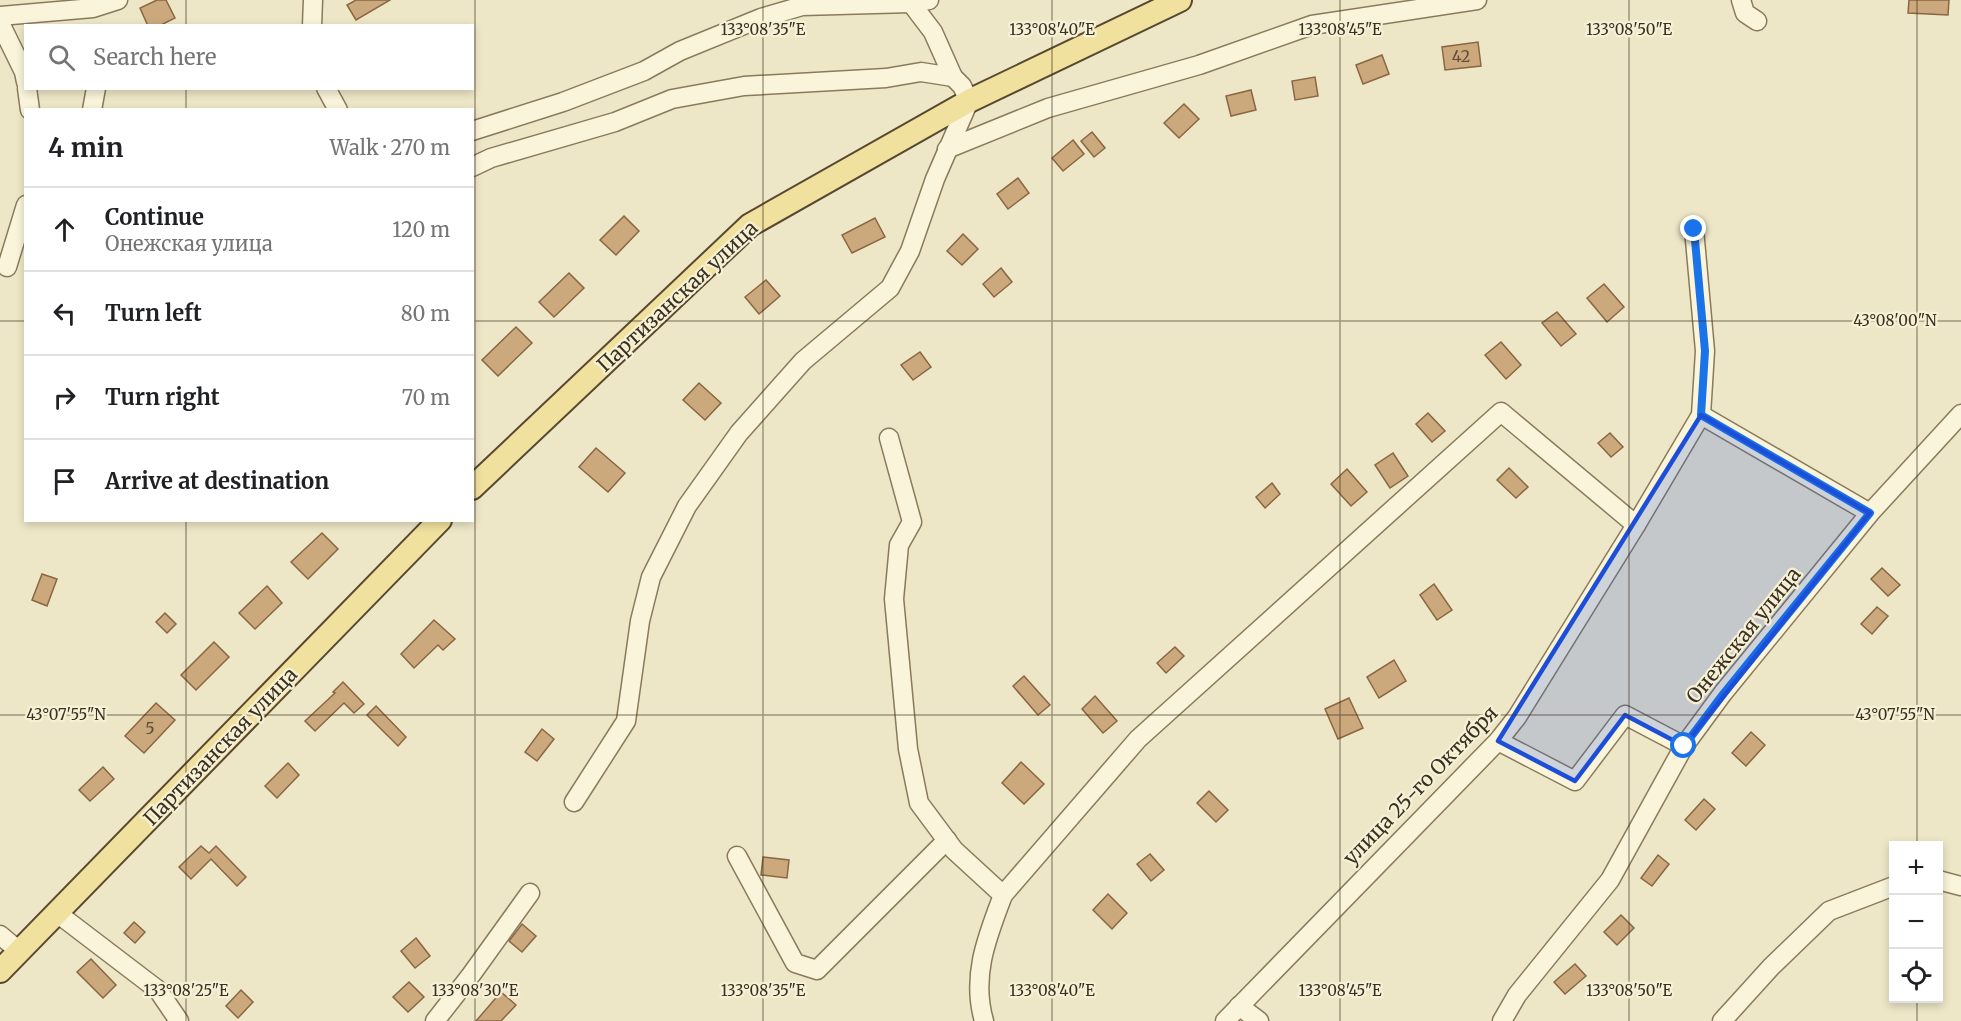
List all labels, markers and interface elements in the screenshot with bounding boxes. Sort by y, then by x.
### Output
text: 133°08'35"E [721,20,806,39]
text: 133°08'40"E [1009,20,1095,39]
text: 133°08'45"E [1298,20,1382,39]
text: 133°08'50"E [1586,20,1673,39]
search box [24,24,474,90]
icon: search [45,41,78,74]
text: Search here [93,43,216,71]
house number: 42 [1452,46,1470,66]
text: 4 min [48,131,123,164]
text: Walk · 270 m [330,135,450,160]
text: Continue [105,203,204,231]
icon: ahead [48,213,81,246]
street label: Партизанская улица [591,215,763,377]
route end [1680,215,1706,241]
text: 120 m [392,217,450,242]
text: Онежская улица [105,231,273,256]
icon: left [48,297,81,330]
text: Turn left [105,299,202,327]
text: 80 m [401,301,450,326]
text: 43°08'00"N [1853,311,1937,330]
icon: right [48,381,81,414]
text: Turn right [105,383,219,411]
text: 70 m [402,385,450,410]
icon: arrive [48,465,81,498]
text: Arrive at destination [105,467,329,495]
street label: Онежская улица [1680,562,1806,708]
street label: Партизанская улица [138,661,302,830]
street label: улица 25-го Октября [1337,700,1503,870]
text: 43°07'55"N [26,705,106,724]
text: 43°07'55"N [1855,705,1935,724]
house number: 5 [145,718,155,738]
route start [1670,732,1696,758]
map controls [1889,841,1943,1003]
button: + [1889,841,1943,895]
button: − [1889,895,1943,949]
button: locate [1889,949,1943,1003]
text: 133°08'25"E [143,981,229,1000]
text: 133°08'30"E [432,981,519,1000]
text: 133°08'35"E [721,981,806,1000]
text: 133°08'40"E [1009,981,1095,1000]
text: 133°08'45"E [1298,981,1382,1000]
text: 133°08'50"E [1586,981,1673,1000]

